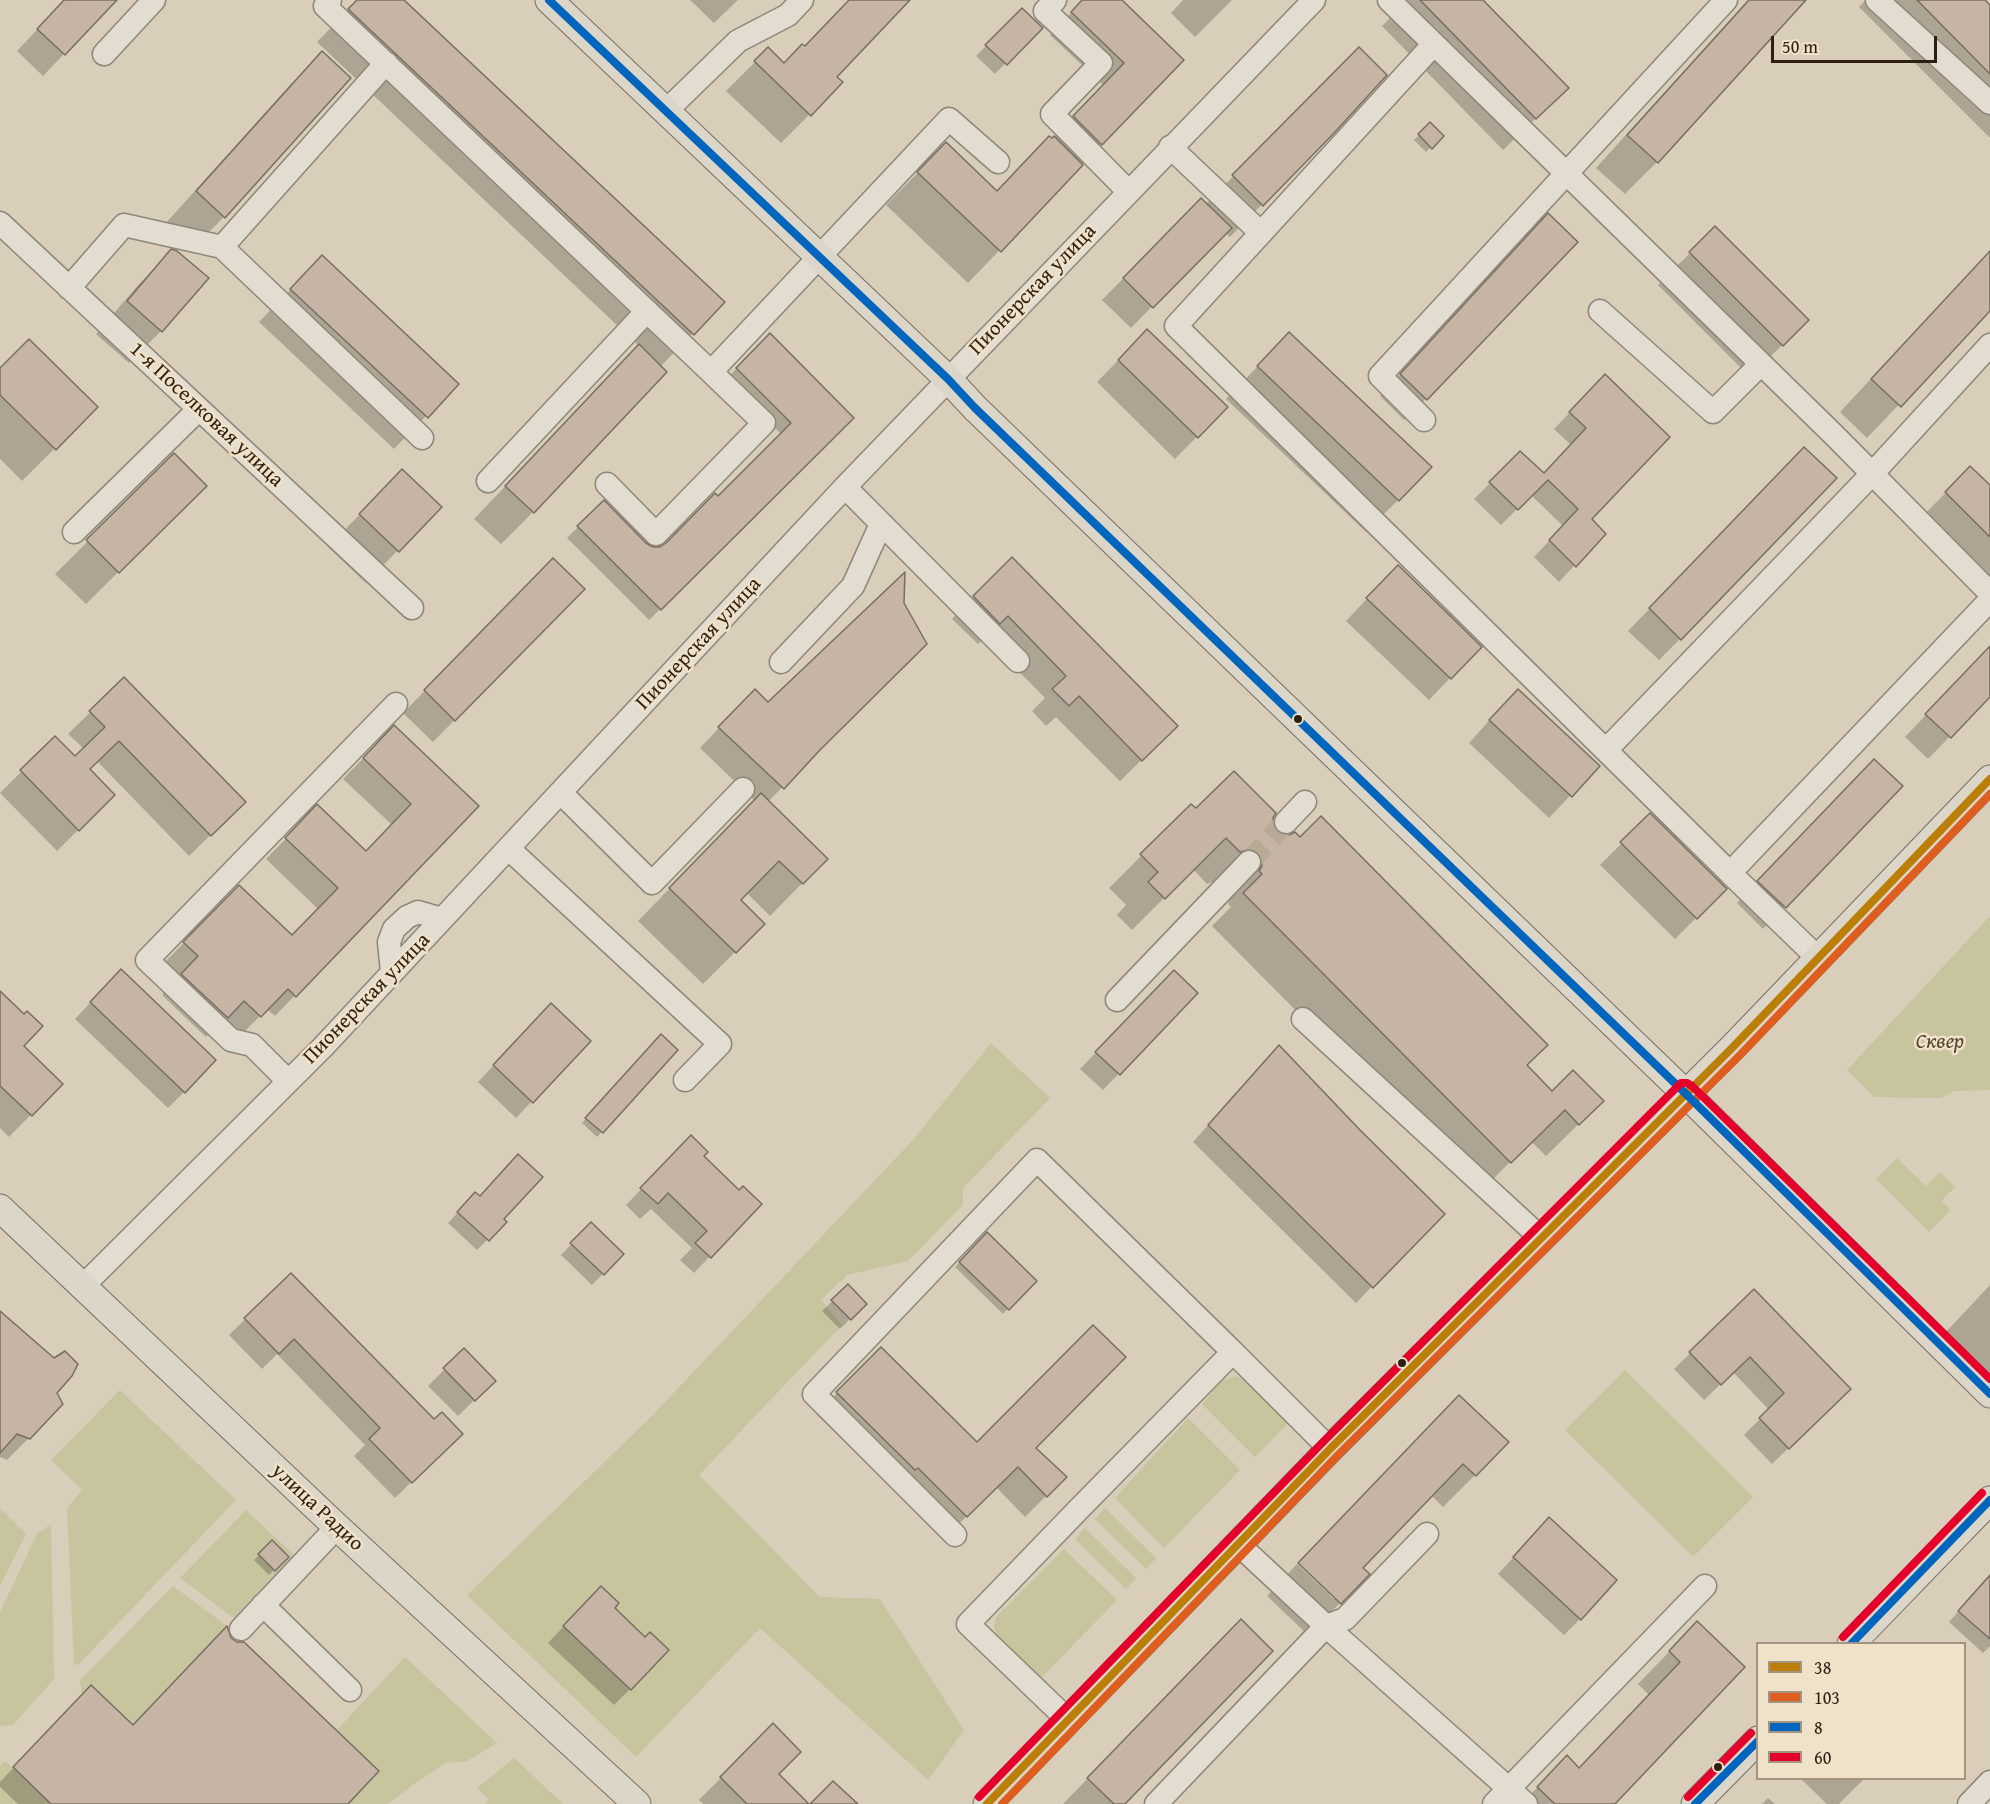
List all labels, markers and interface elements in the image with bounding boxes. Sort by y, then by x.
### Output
scale bar [1774,24,1940,62]
text: 50 m [1782,33,1818,60]
street label: Пионерская улица [964,219,1102,361]
street label: 1-я Поселковая улица [124,337,288,493]
street label: Пионерская улица [631,572,767,716]
unlabelled marker [1292,713,1304,725]
street label: Пионерская улица [298,928,436,1070]
park label: Сквер [1916,1030,1964,1056]
unlabelled marker [1396,1357,1408,1369]
street label: улица Радио [266,1459,368,1557]
legend [1756,1642,1966,1780]
text: 38 [1814,1654,1831,1681]
text: 103 [1814,1684,1840,1711]
text: 8 [1814,1714,1823,1741]
text: 60 [1814,1744,1831,1771]
unlabelled marker [1712,1761,1724,1773]

